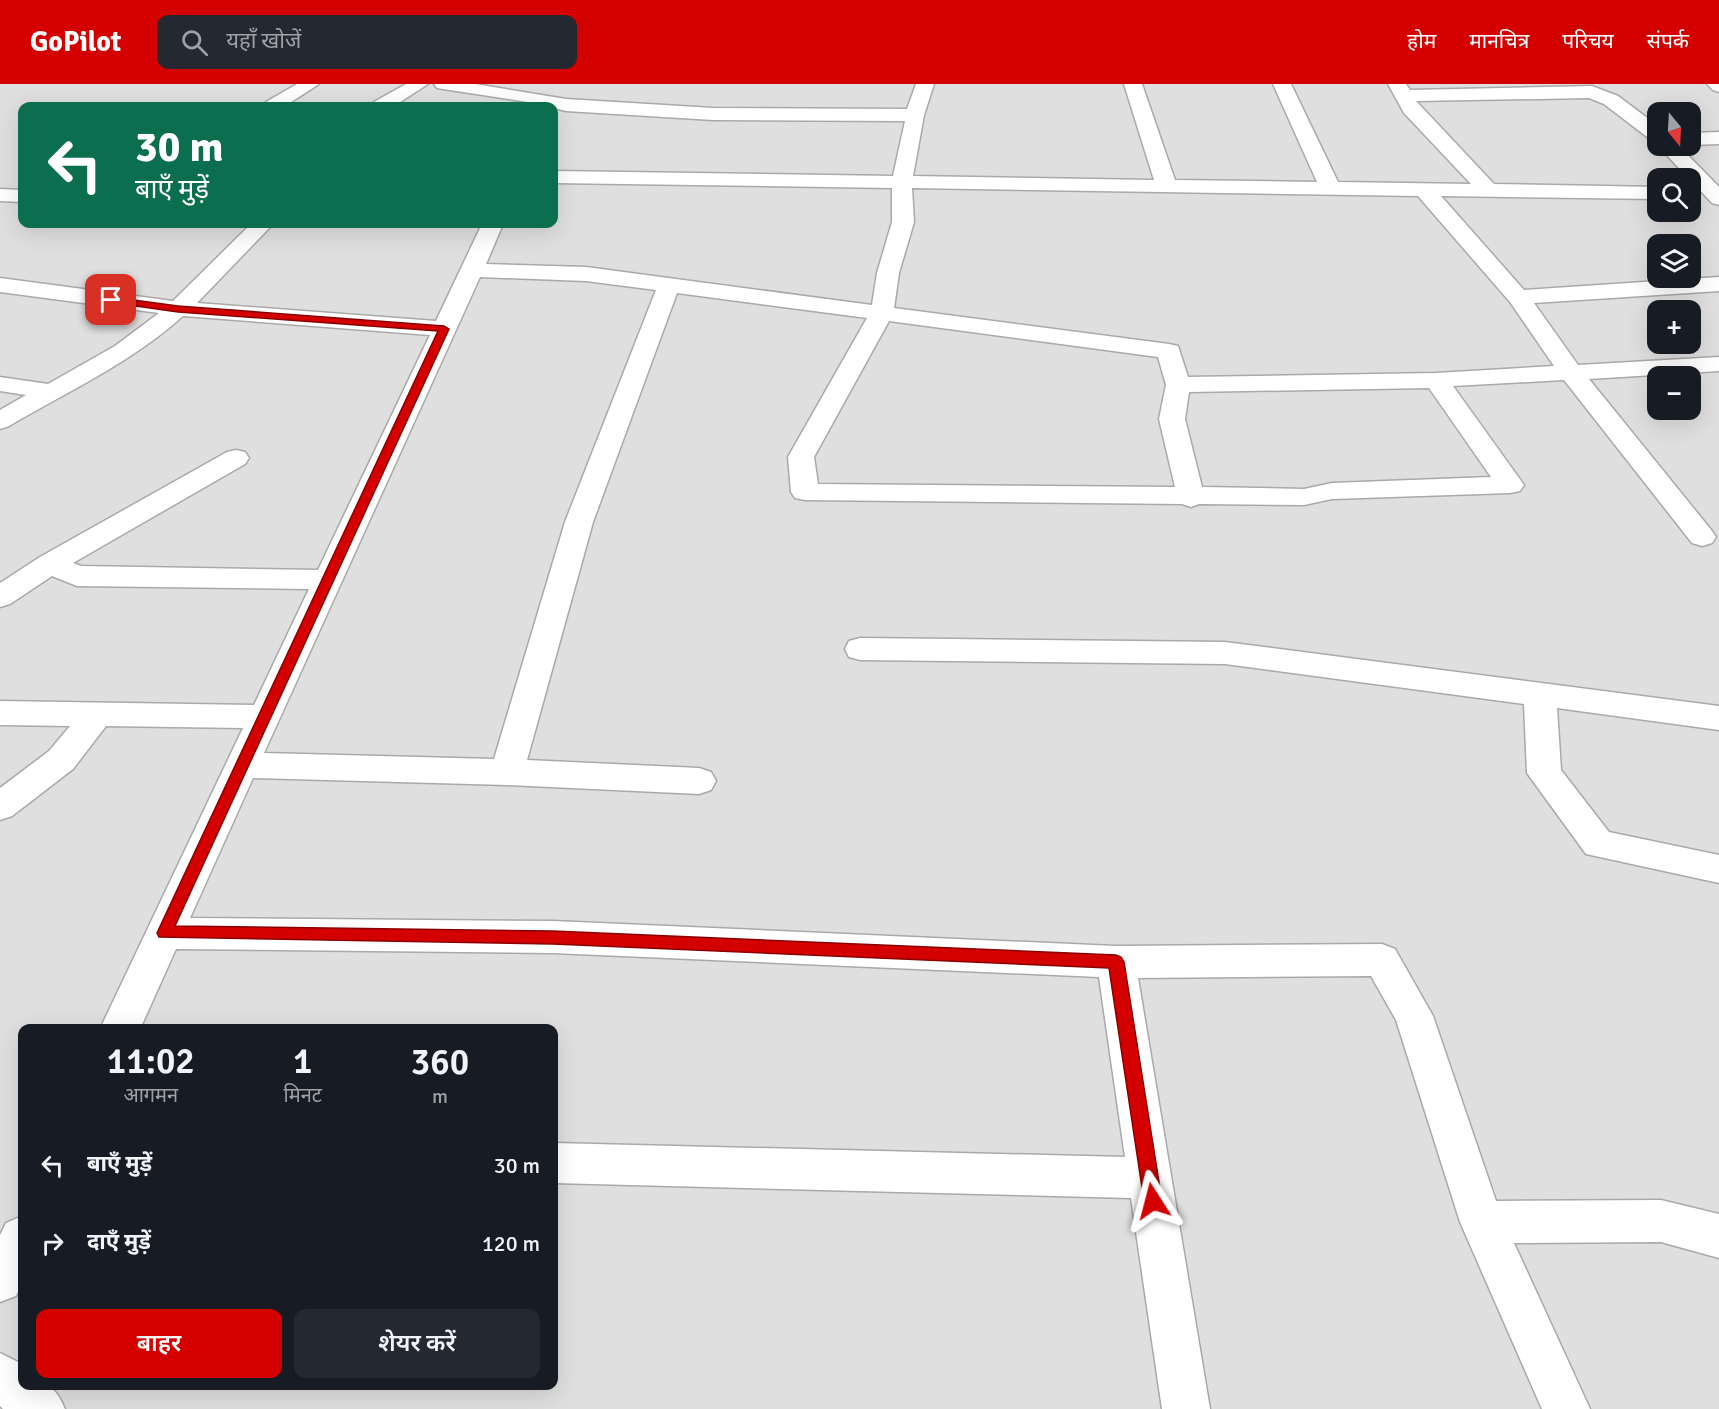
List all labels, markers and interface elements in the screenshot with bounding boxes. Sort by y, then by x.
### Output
search box [157,15,577,69]
text: GoPilot [30,25,121,59]
icon: search [178,26,211,59]
text: यहाँ खोजें [226,27,301,54]
text: होम [1407,28,1436,54]
text: मानचित्र [1469,28,1529,54]
text: परिचय [1562,28,1614,54]
text: संपर्क [1647,28,1689,54]
north arrow [1647,102,1701,156]
map controls [1647,102,1701,420]
text: 30 m [135,122,224,173]
icon: left [36,126,114,204]
button: search [1647,168,1701,222]
text: बाएँ मुड़ें [135,173,209,206]
button: layers [1647,234,1701,288]
pin [85,274,136,325]
icon: arrive [94,283,127,316]
button: + [1647,300,1701,354]
button: − [1647,366,1701,420]
text: 11:02 [107,1039,195,1084]
text: 1 [293,1039,313,1084]
text: 360 [411,1040,469,1085]
text: आगमन [123,1083,178,1108]
text: मिनट [284,1083,322,1108]
text: m [432,1084,448,1109]
icon: left [36,1149,69,1182]
text: बाएँ मुड़ें [87,1150,152,1177]
text: 30 m [494,1152,540,1179]
position arrow [1121,1169,1185,1233]
icon: right [36,1227,69,1260]
text: दाएँ मुड़ें [87,1228,151,1255]
text: 120 m [482,1230,540,1257]
button: बाहर [36,1309,282,1378]
button: शेयर करें [294,1309,540,1378]

